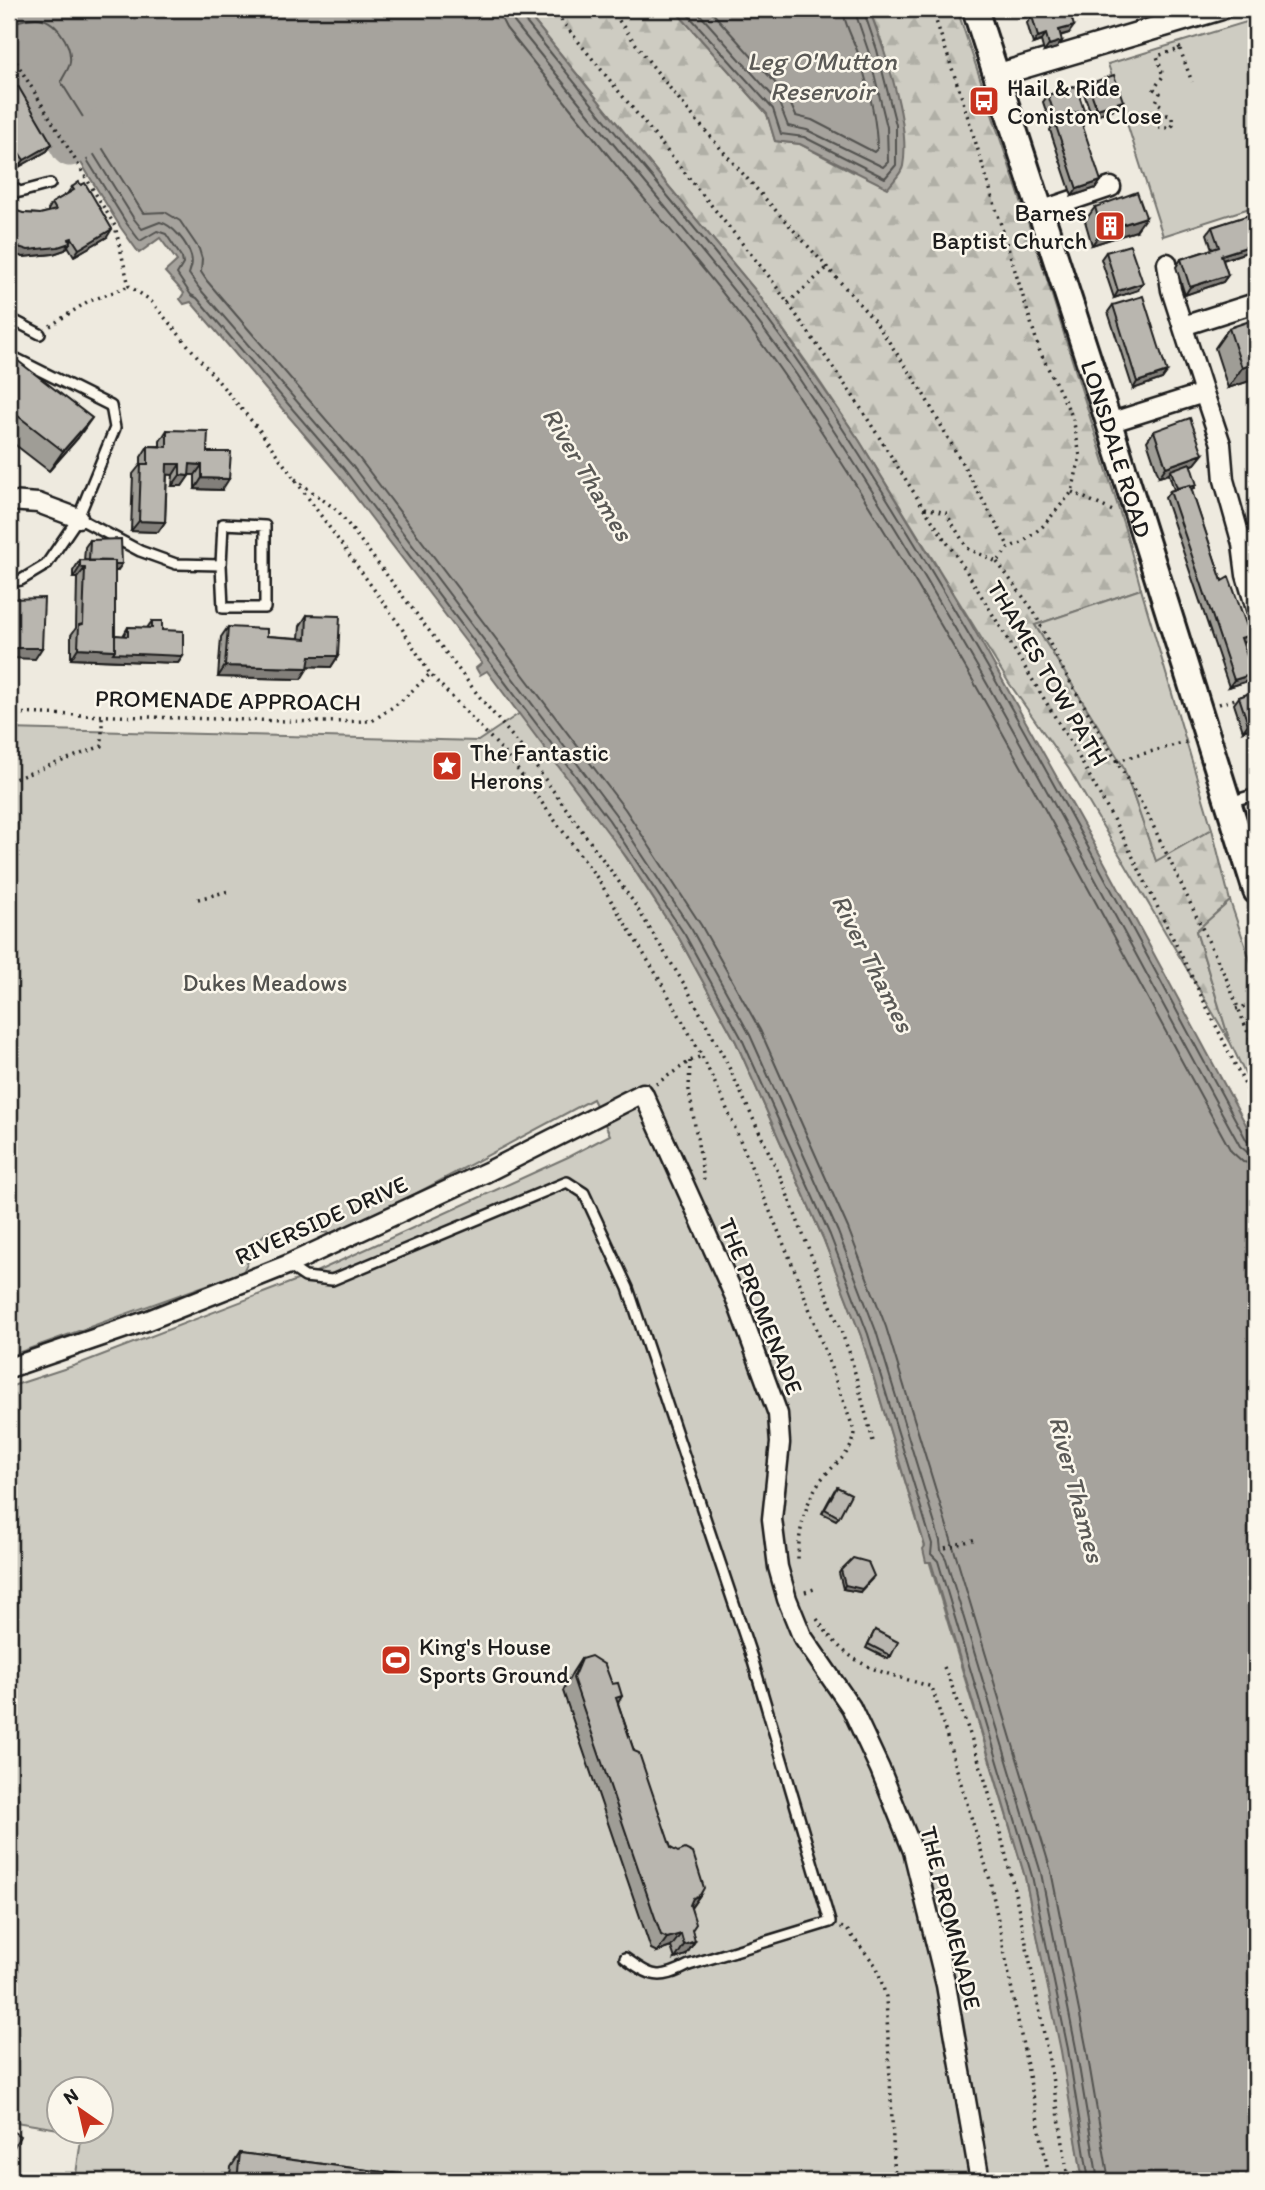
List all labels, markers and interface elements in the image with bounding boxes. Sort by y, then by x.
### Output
water label: Leg O'Mutton Reservoir [747,45,897,107]
place label: Hail & Ride Coniston Close [1007,73,1162,130]
bus stop icon: Hail & Ride Coniston Close [967,84,1001,118]
place label: Barnes Baptist Church [932,198,1087,255]
building icon: Barnes Baptist Church [1093,209,1127,243]
street label: LONSDALE ROAD [1075,356,1159,541]
water label: River Thames [536,401,641,548]
street label: THAMES TOW PATH [981,575,1115,771]
street label: PROMENADE APPROACH [95,683,361,717]
place label: The Fantastic Herons [470,738,609,795]
place icon: The Fantastic Herons [430,749,464,783]
water label: River Thames [825,889,922,1038]
park label: Dukes Meadows [183,968,347,997]
street label: RIVERSIDE DRIVE [230,1169,412,1271]
street label: THE PROMENADE [712,1213,810,1399]
water label: River Thames [1042,1412,1112,1567]
place label: King's House Sports Ground [419,1632,569,1689]
sports icon: King's House Sports Ground [379,1643,413,1677]
street label: THE PROMENADE [914,1823,988,2013]
north arrow [46,2074,116,2144]
text: N [59,2083,83,2109]

